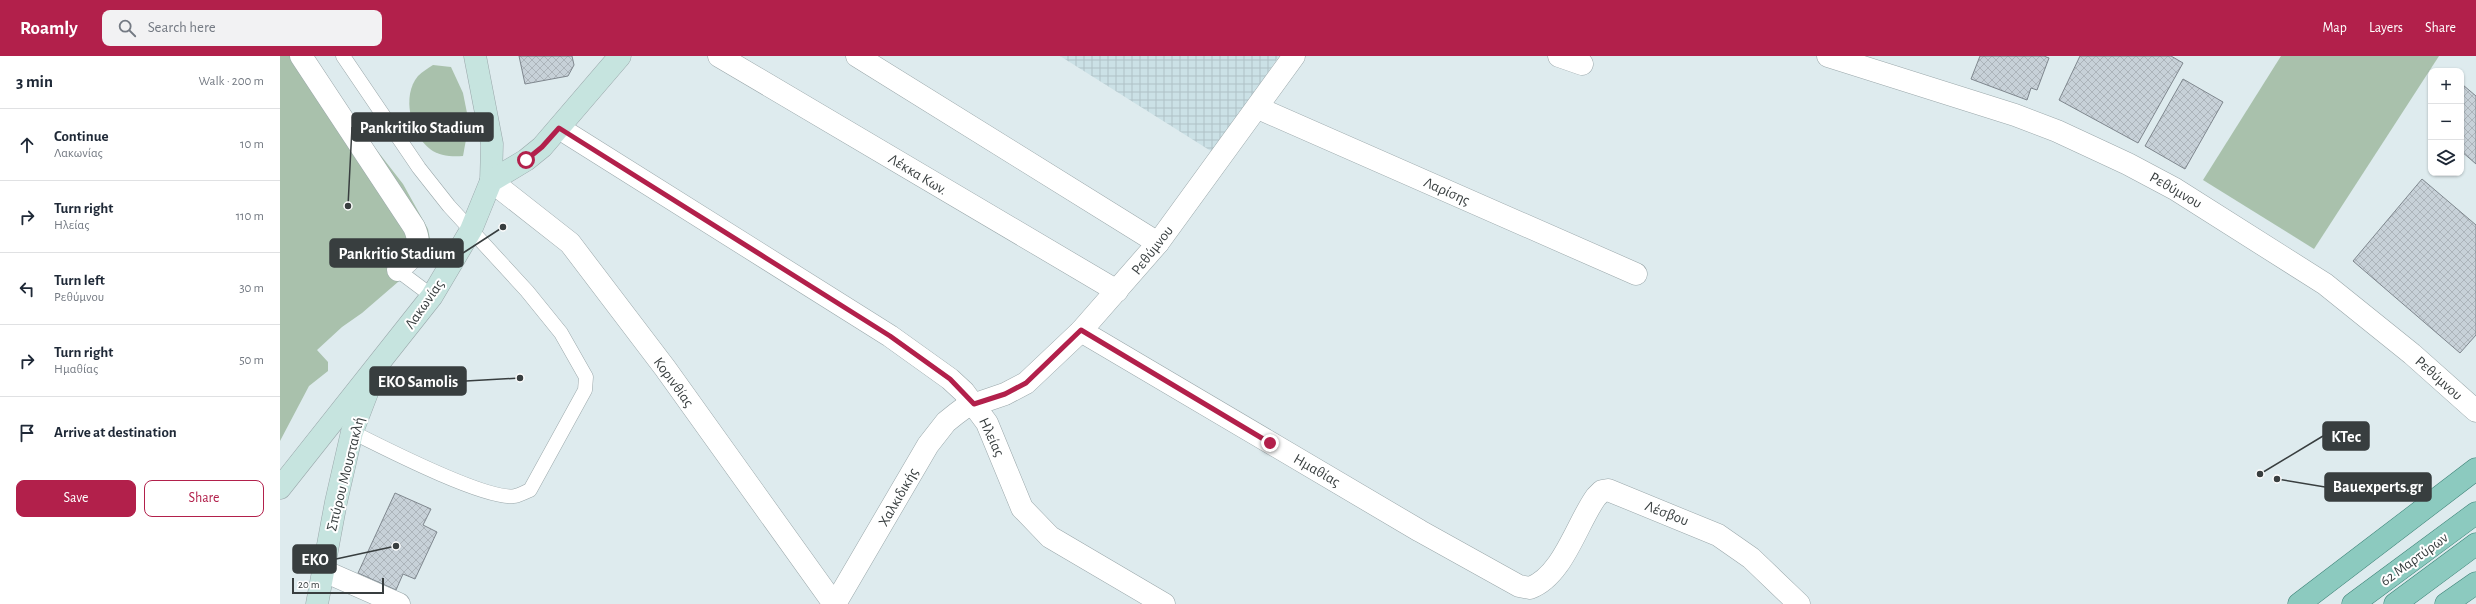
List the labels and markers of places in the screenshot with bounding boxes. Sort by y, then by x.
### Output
callout: Pankritiko Stadium [352,113,493,141]
callout: Pankritio Stadium [330,239,463,267]
callout: EKO Samolis [370,367,466,395]
callout: KTec [2323,422,2369,450]
callout: Bauexperts.gr [2325,473,2431,501]
callout: EKO [293,545,336,573]

